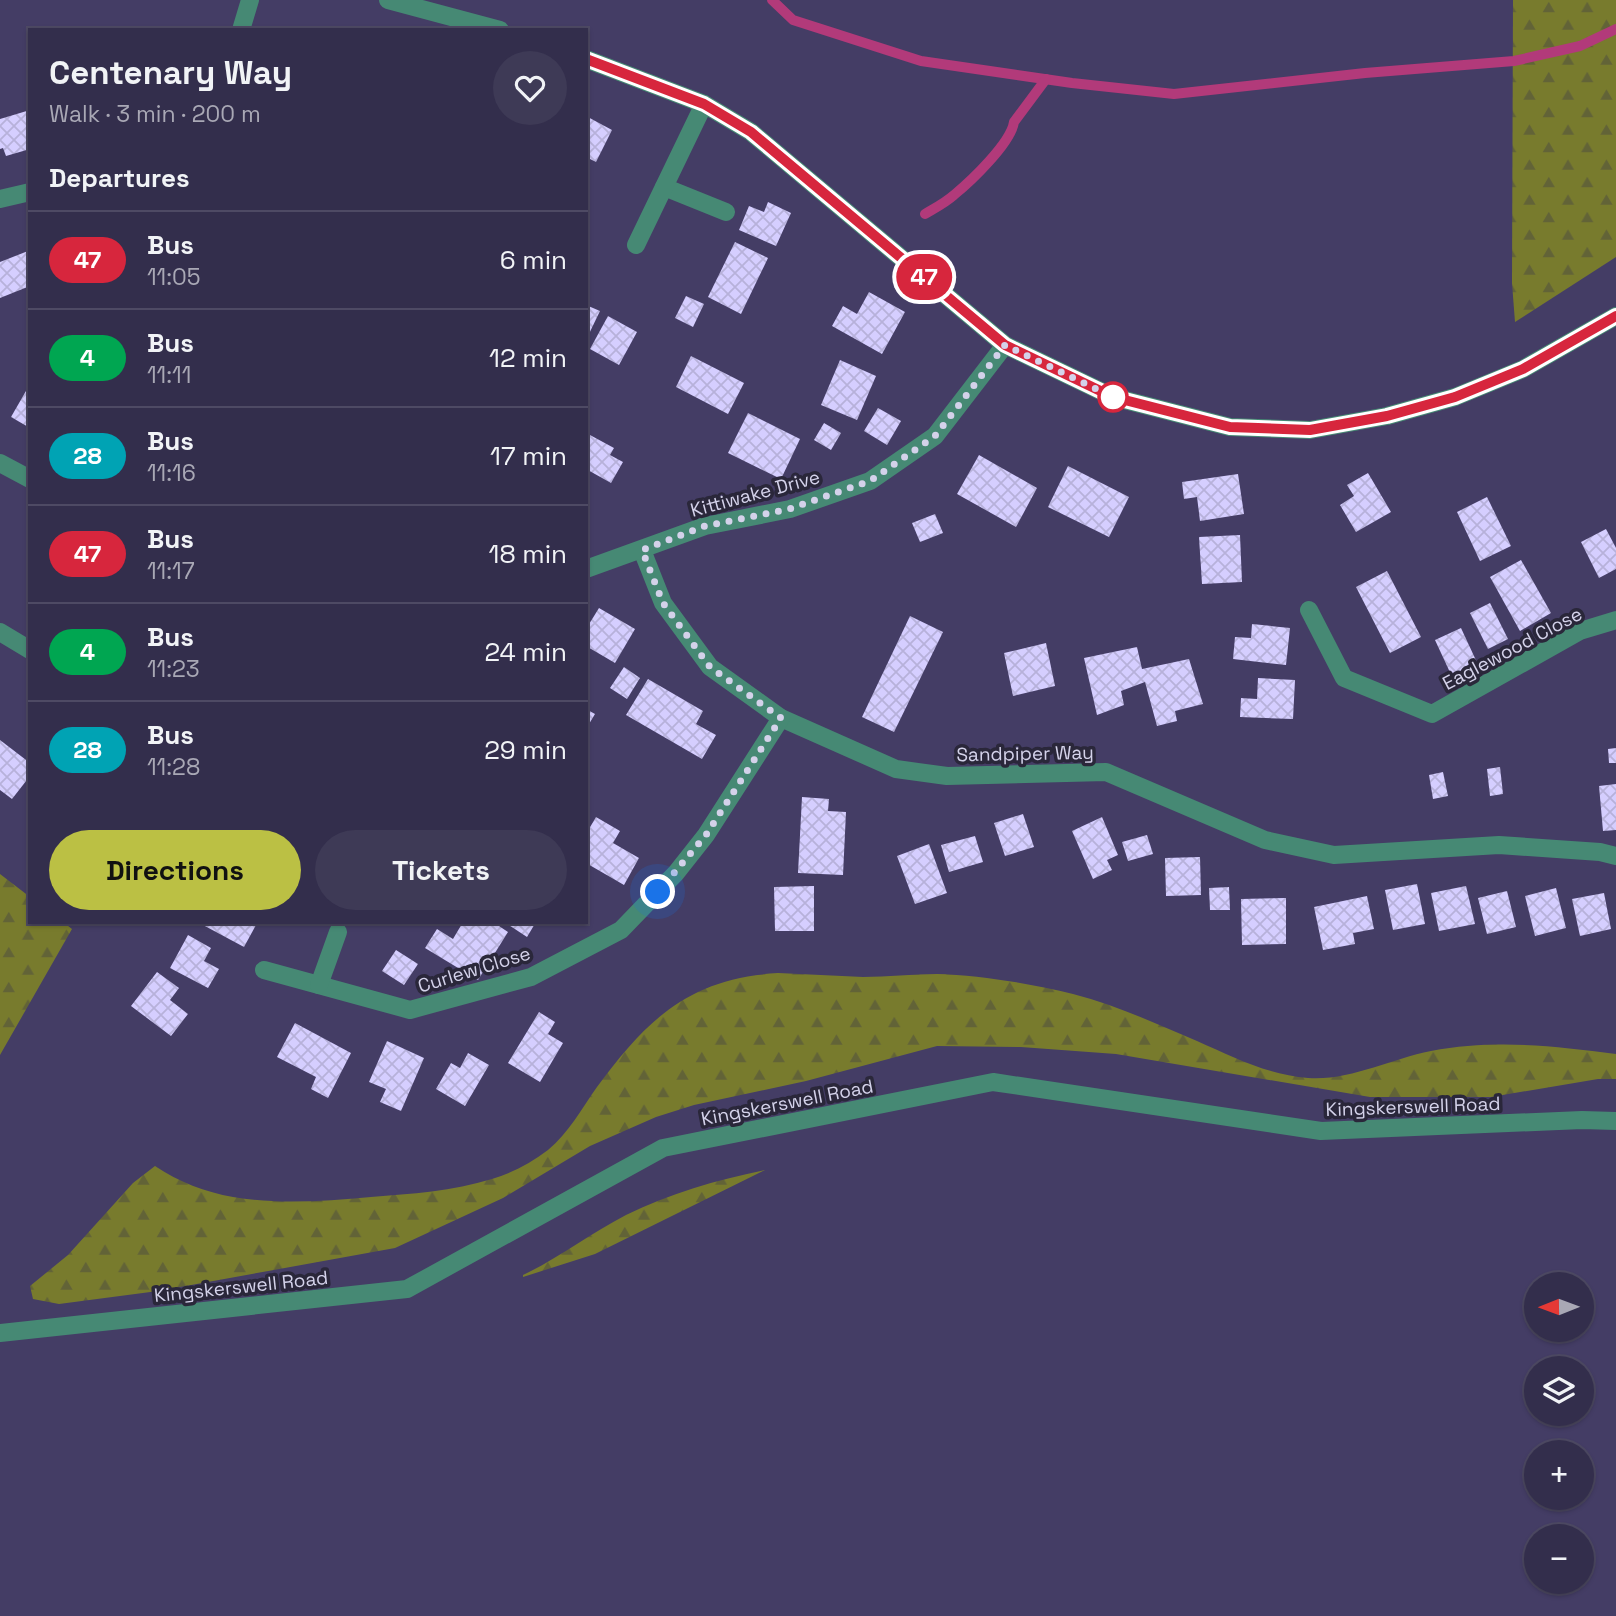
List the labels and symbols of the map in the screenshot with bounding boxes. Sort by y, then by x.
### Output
line badge: 47 [892,254,956,300]
unlabelled marker [1098,382,1128,412]
street label: Kittiwake Drive [688,464,823,523]
street label: Eaglewood Close [1438,601,1586,696]
street label: Sandpiper Way [956,740,1094,767]
your location [640,874,675,909]
street label: Curlew Close [415,940,534,998]
street label: Kingskerswell Road [699,1074,875,1131]
street label: Kingskerswell Road [1325,1091,1501,1122]
street label: Kingskerswell Road [153,1265,329,1308]
north arrow [1524,1272,1594,1342]

